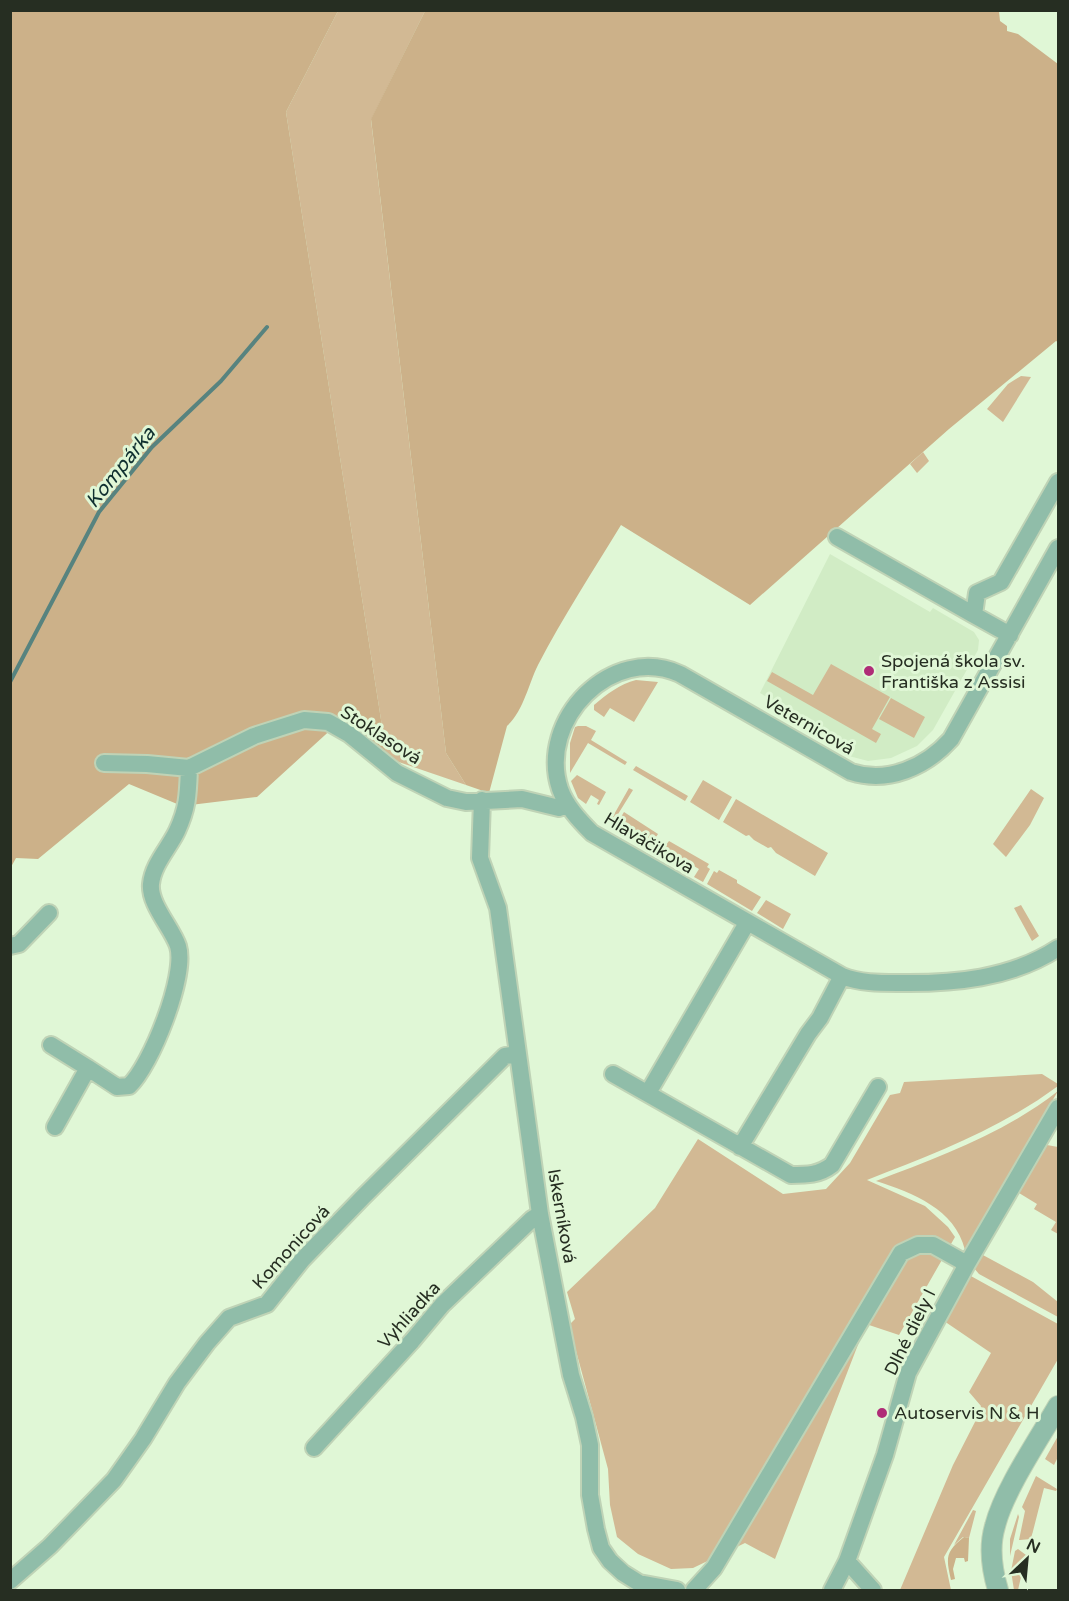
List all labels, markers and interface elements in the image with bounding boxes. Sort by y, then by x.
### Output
water label: Kompárka [81,422,161,513]
place label: Spojená škola sv. Františka z Assisi [881,650,1026,693]
marker: Spojená škola sv. Františka z Assisi [862,664,876,678]
street label: Veternicová [760,690,858,760]
street label: Stoklasová [337,701,425,769]
street label: Hlaváčikova [600,807,698,879]
street label: Iskerníková [543,1167,581,1265]
street label: Komonicová [247,1200,335,1294]
street label: Vyhliadka [373,1277,445,1353]
street label: Dlhé diely I [880,1285,940,1379]
place label: Autoservis N & H [894,1402,1039,1424]
marker: Autoservis N & H [875,1406,889,1420]
north arrow [997,1529,1057,1589]
text: N [1023,1535,1043,1558]

